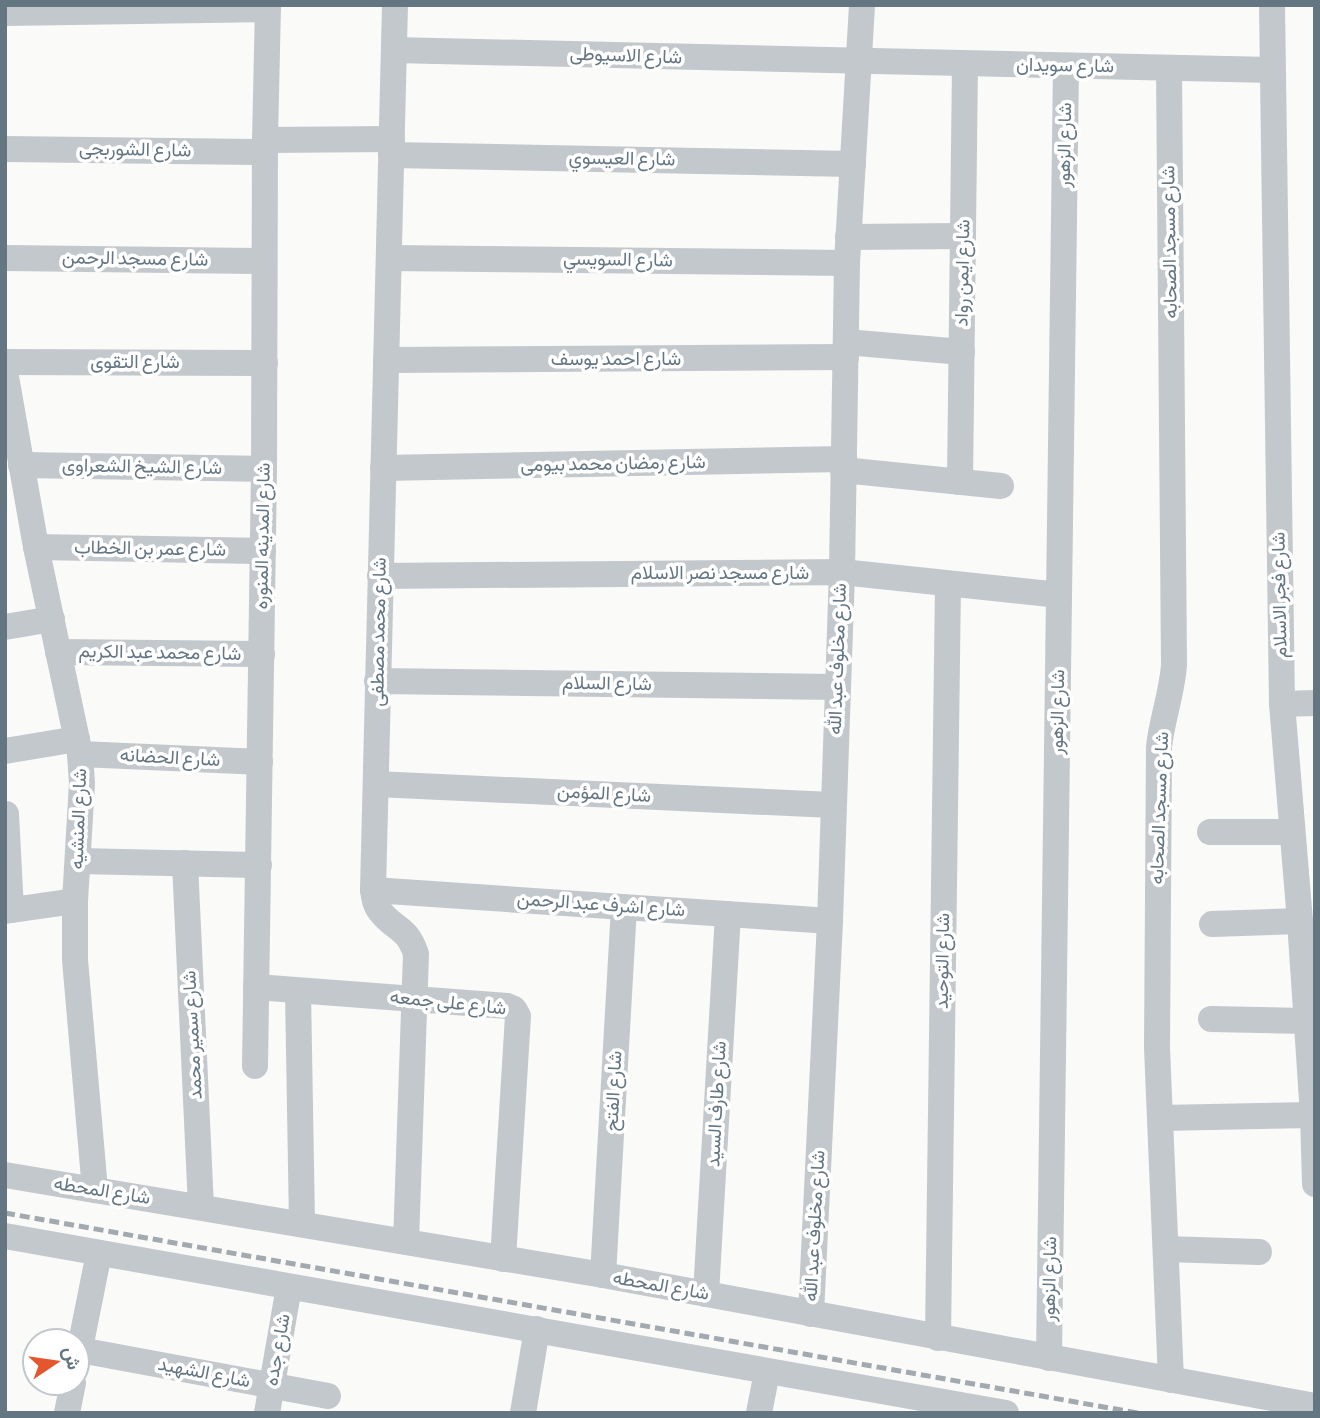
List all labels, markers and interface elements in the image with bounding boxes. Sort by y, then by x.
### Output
street label: شارع الاسيوطى [569,43,683,69]
street label: شارع سويدان [1016,54,1114,78]
street label: شارع الزهور [1053,102,1077,189]
street label: شارع الشوربجى [79,138,191,162]
street label: شارع العيسوي [568,147,676,174]
street label: شارع مسجد الصحابه [1157,165,1183,319]
street label: شارع ايمن رواد [951,219,975,327]
street label: شارع مسجد الرحمن [62,246,208,272]
street label: شارع السويسي [563,248,673,275]
street label: شارع احمد يوسف [551,348,681,371]
street label: شارع التقوى [90,351,180,374]
street label: شارع رمضان محمد بيومى [520,451,706,477]
street label: شارع الشيخ الشعراوى [62,454,222,481]
street label: شارع المدينه المنوره [250,462,276,610]
street label: شارع فجر الاسلام [1267,532,1293,658]
street label: شارع عمر بن الخطاب [74,536,226,562]
street label: شارع محمد مصطفى [366,557,392,707]
street label: شارع مسجد نصر الاسلام [631,562,809,585]
street label: شارع مخلوف عبد الله [824,583,852,735]
street label: شارع محمد عبد الكريم [78,640,242,666]
street label: شارع الزهور [1046,669,1070,756]
street label: شارع السلام [562,672,652,696]
street label: شارع مسجد الصحابه [1146,731,1174,885]
street label: شارع الحضانه [119,744,221,772]
street label: شارع المنشيه [66,768,92,870]
street label: شارع المؤمن [556,780,652,808]
street label: شارع اشرف عبد الرحمن [516,888,686,922]
street label: شارع التوحيد [931,913,955,1009]
street label: شارع سمير محمد [178,970,208,1100]
street label: شارع على جمعه [389,985,507,1021]
street label: شارع طارف السيد [702,1040,732,1168]
street label: شارع الفتح [600,1050,629,1132]
street label: شارع مخلوف عبد الله [800,1150,830,1302]
street label: شارع المحطه [52,1172,152,1210]
street label: شارع الزهور [1038,1236,1062,1323]
street label: شارع المحطه [611,1266,711,1306]
street label: شارع جده [260,1312,296,1388]
north arrow [21,1327,91,1397]
text: ش [57,1345,85,1372]
street label: شارع الشهيد [156,1353,252,1393]

